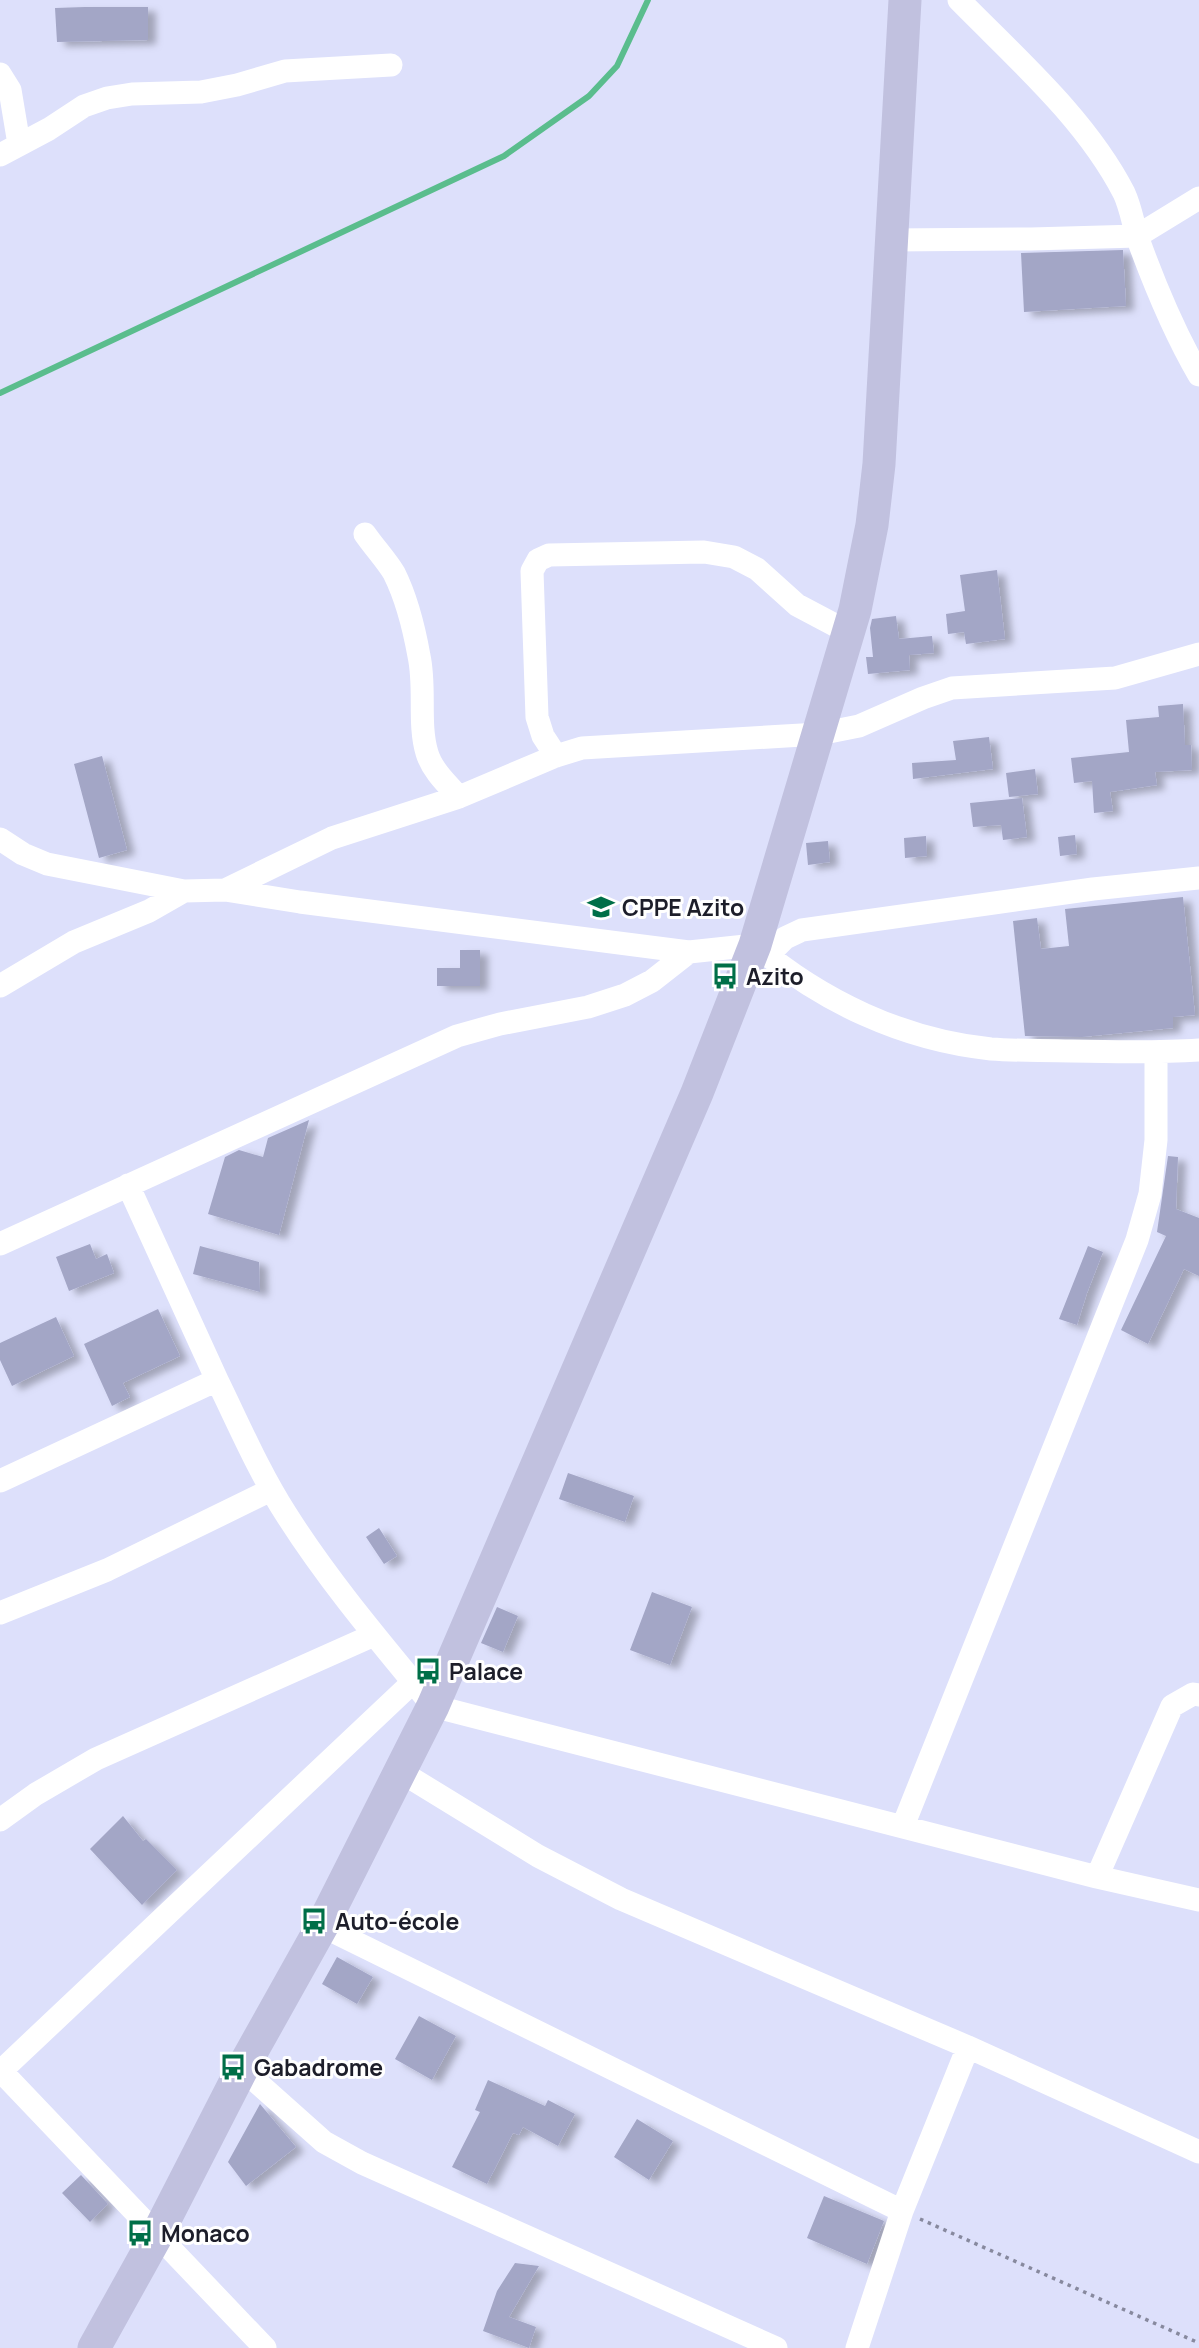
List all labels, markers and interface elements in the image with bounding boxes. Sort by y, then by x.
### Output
place label: CPPE Azito [622,891,744,923]
school or university icon: CPPE Azito [586,892,616,922]
place label: Azito [746,960,804,992]
bus stop icon: Azito [710,961,740,991]
place label: Palace [449,1655,523,1687]
bus stop icon: Palace [413,1656,443,1686]
place label: Auto-école [335,1905,459,1937]
bus stop icon: Auto-école [299,1906,329,1936]
place label: Gabadrome [254,2051,383,2083]
bus stop icon: Gabadrome [218,2052,248,2082]
place label: Monaco [161,2217,250,2249]
bus stop icon: Monaco [125,2218,155,2248]

